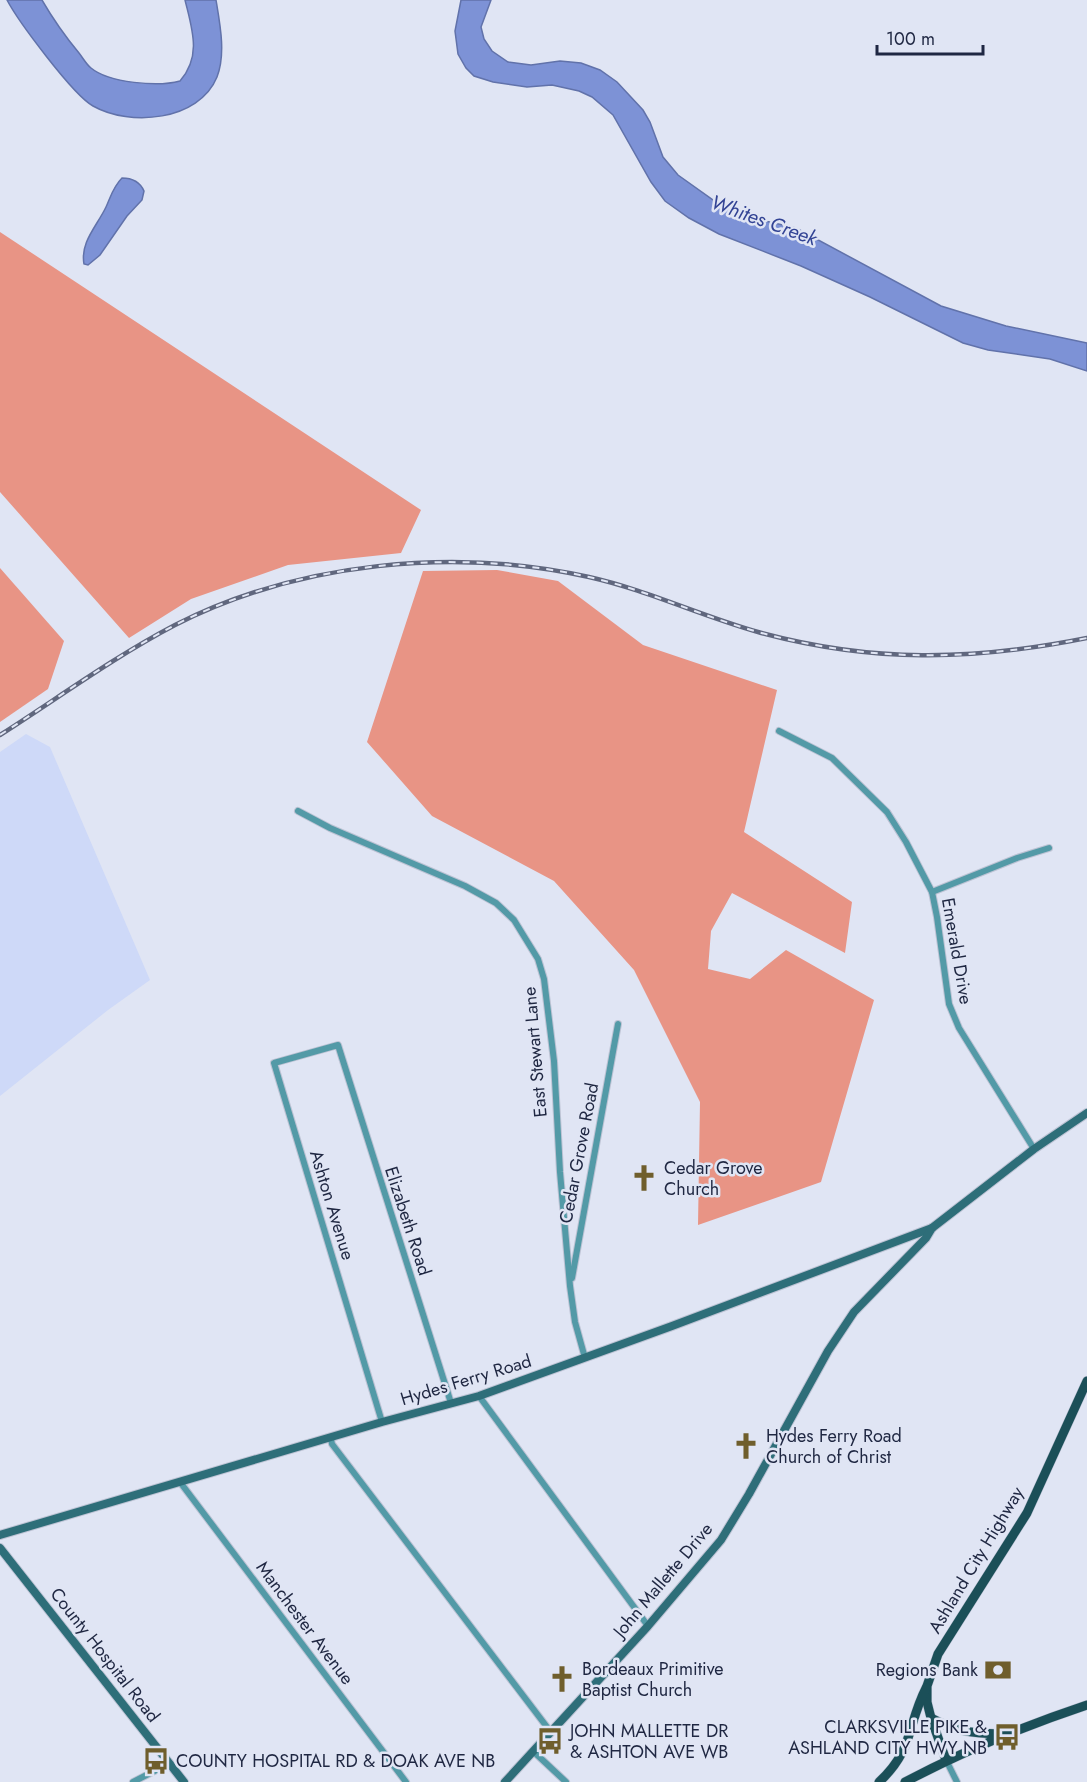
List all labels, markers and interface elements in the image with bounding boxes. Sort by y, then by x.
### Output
scale bar [877,18,984,56]
text: 100 m [886,26,935,52]
water label: Whites Creek [707,188,822,254]
street label: Emerald Drive [935,896,979,1006]
street label: East Stewart Lane [516,986,554,1118]
street label: Cedar Grove Road [553,1081,605,1225]
street label: Ashton Avenue [303,1147,361,1263]
place label: Cedar Grove Church [664,1155,762,1202]
street label: Elizabeth Road [378,1163,438,1279]
church icon: Cedar Grove Church [629,1163,659,1193]
street label: Hydes Ferry Road [397,1348,535,1412]
place label: Hydes Ferry Road Church of Christ [766,1423,902,1470]
church icon: Hydes Ferry Road Church of Christ [731,1431,761,1461]
street label: Ashland City Highway [922,1482,1030,1638]
street label: John Mallette Drive [606,1517,719,1644]
street label: Manchester Avenue [250,1556,360,1690]
street label: County Hospital Road [44,1582,166,1728]
bank icon: Regions Bank [983,1655,1013,1685]
place label: Bordeaux Primitive Baptist Church [582,1656,724,1703]
place label: Regions Bank [876,1657,978,1683]
church icon: Bordeaux Primitive Baptist Church [547,1664,577,1694]
place label: CLARKSVILLE PIKE & ASHLAND CITY HWY NB [788,1714,987,1761]
place label: JOHN MALLETTE DR & ASHTON AVE WB [568,1718,728,1765]
bus stop icon: CLARKSVILLE PIKE & ASHLAND CITY HWY NB [992,1722,1022,1752]
bus stop icon: JOHN MALLETTE DR & ASHTON AVE WB [535,1726,565,1756]
bus stop icon: COUNTY HOSPITAL RD & DOAK AVE NB [141,1746,171,1776]
place label: COUNTY HOSPITAL RD & DOAK AVE NB [176,1748,495,1774]

